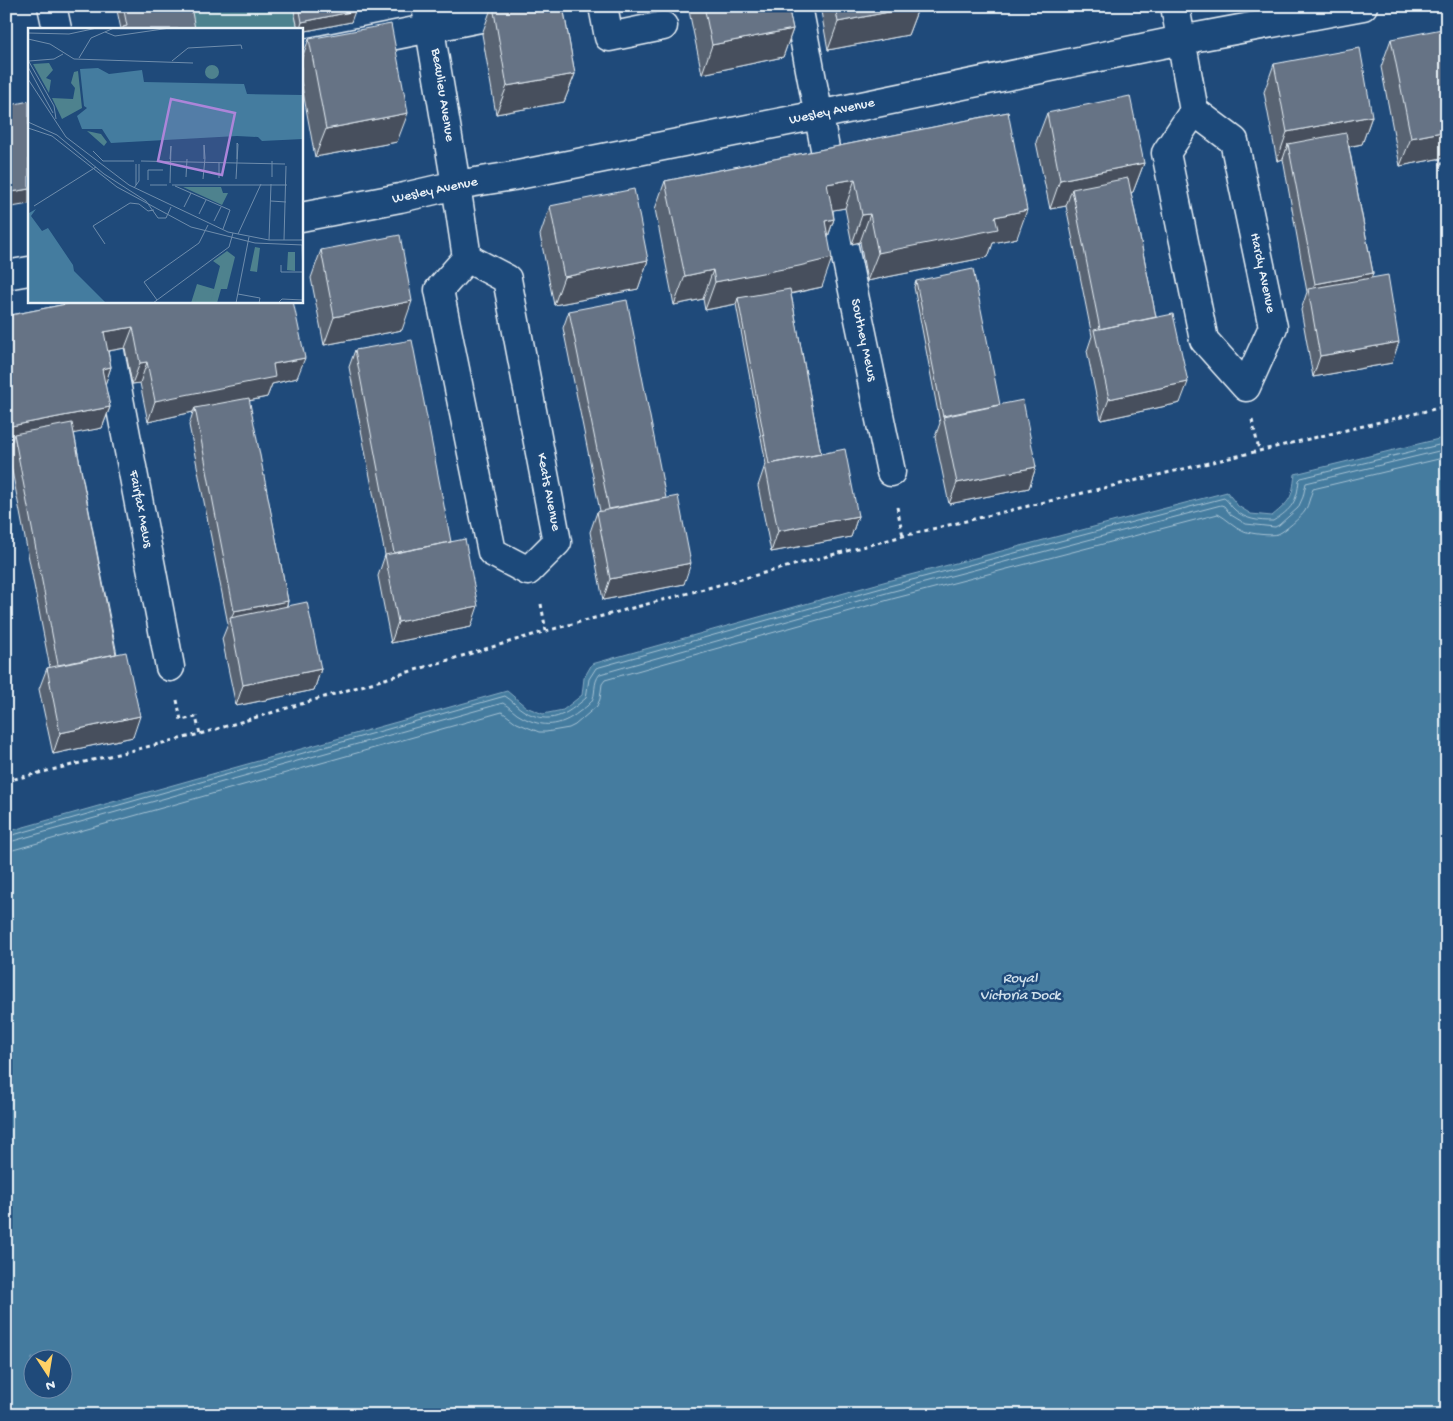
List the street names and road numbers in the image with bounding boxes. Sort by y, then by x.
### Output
street label: Beaulieu Avenue [426,46,458,144]
street label: Wesley Avenue [788,94,877,129]
street label: Wesley Avenue [391,173,480,208]
street label: Hardy Avenue [1245,232,1279,315]
street label: Southey Mews [846,297,880,384]
street label: Keats Avenue [532,452,564,533]
street label: Fairfax Mews [124,468,156,550]

